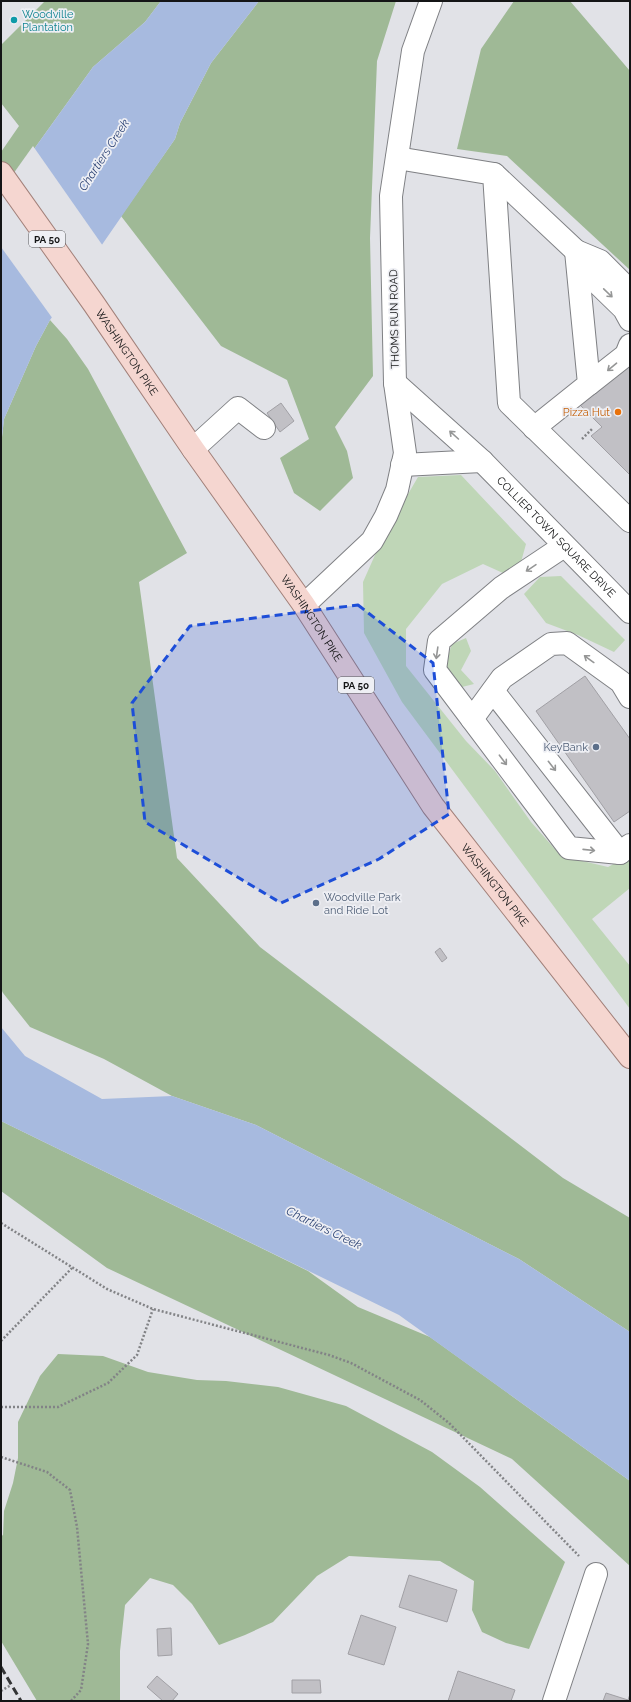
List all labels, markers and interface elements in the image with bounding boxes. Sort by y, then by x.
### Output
place label: Woodville Plantation [22,8,74,34]
marker: Woodville Plantation [9,15,19,25]
water label: Chartiers Creek [76,116,133,193]
road number: PA 50 [29,231,65,247]
street label: THOMS RUN ROAD [387,269,402,369]
one-way arrow [603,288,613,298]
street label: WASHINGTON PIKE [93,307,161,398]
one-way arrow [607,362,618,371]
place label: Pizza Hut [563,406,610,419]
marker: Pizza Hut [613,407,623,417]
one-way arrow [449,430,459,439]
street label: COLLIER TOWN SQUARE DRIVE [494,474,618,600]
one-way arrow [525,564,537,572]
street label: WASHINGTON PIKE [278,573,345,665]
one-way arrow [434,646,441,659]
one-way arrow [584,655,595,663]
road number: PA 50 [338,677,374,693]
place label: KeyBank [543,741,588,754]
marker: KeyBank [591,742,601,752]
one-way arrow [499,754,507,765]
one-way arrow [547,760,556,771]
street label: WASHINGTON PIKE [458,841,531,929]
one-way arrow [582,846,595,854]
place label: Woodville Park and Ride Lot [324,891,401,917]
marker: Woodville Park and Ride Lot [311,898,321,908]
water label: Chartiers Creek [284,1204,365,1253]

